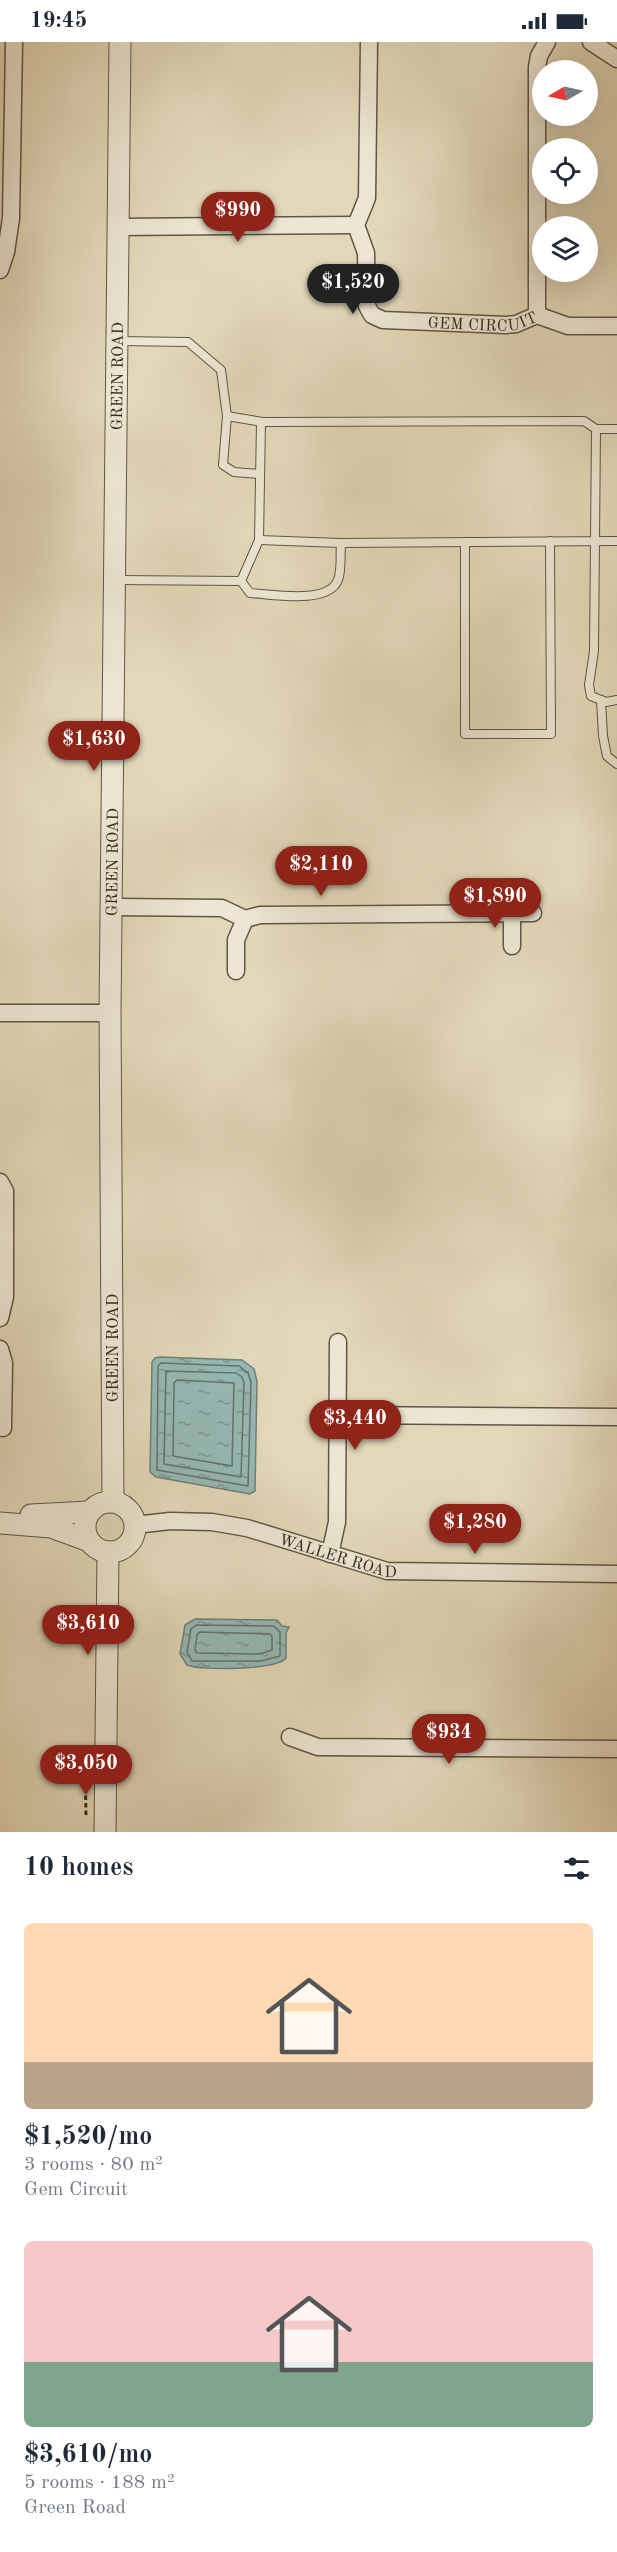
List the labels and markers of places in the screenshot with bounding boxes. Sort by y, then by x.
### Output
pin: $990 [202,192,274,243]
pin: $1,520 [304,264,402,315]
pin: $1,630 [45,721,143,772]
pin: $2,110 [272,846,370,897]
pin: $1,890 [446,878,544,929]
pin: $3,440 [306,1400,404,1451]
pin: $1,280 [426,1504,524,1555]
pin: $3,610 [39,1605,137,1656]
pin: $934 [413,1714,485,1765]
pin: $3,050 [37,1745,135,1796]

